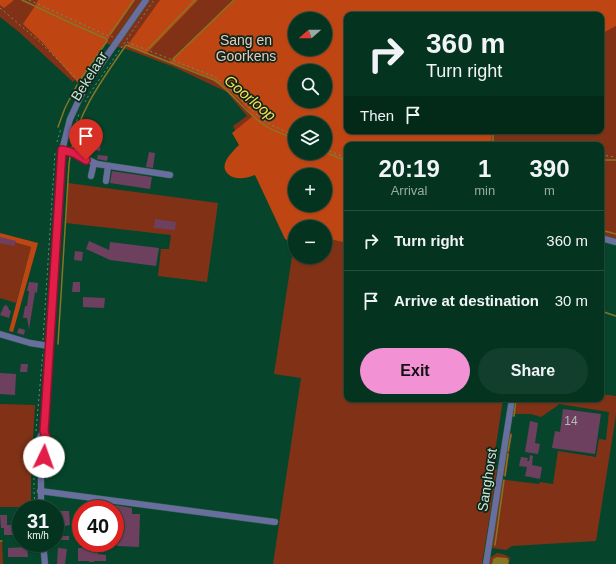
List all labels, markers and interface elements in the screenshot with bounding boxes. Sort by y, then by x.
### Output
north arrow [288,12,332,56]
map controls [288,12,332,264]
icon: right [360,28,412,80]
text: 360 m [426,28,505,59]
park label: Sang en Goorkens [216,32,276,64]
street label: Bekelaar [68,48,111,104]
text: Turn right [426,61,502,81]
button: search [288,64,332,108]
water label: Goorloop [221,71,279,124]
icon: arrive [402,104,424,126]
text: Then [360,107,394,124]
button: layers [288,116,332,160]
pin [69,119,103,160]
icon: arrive [75,125,97,147]
text: 20:19 [378,155,440,182]
text: 1 [478,155,491,182]
text: 390 [530,155,570,182]
button: + [288,168,332,212]
text: Arrival [391,183,428,198]
text: min [474,183,495,198]
text: m [544,183,555,198]
button: − [288,220,332,264]
icon: right [360,230,382,252]
text: Turn right [394,232,464,249]
text: 360 m [546,232,588,249]
icon: arrive [360,290,382,312]
text: Arrive at destination [394,292,539,309]
text: 30 m [555,292,588,309]
button: Exit [360,348,470,394]
button: Share [478,348,588,394]
house number: 14 [564,414,578,428]
position arrow [23,436,65,478]
street label: Sanghorst [474,447,500,513]
speed limit sign: 40 [72,500,124,552]
text: 31 [27,510,49,532]
text: km/h [27,530,49,541]

